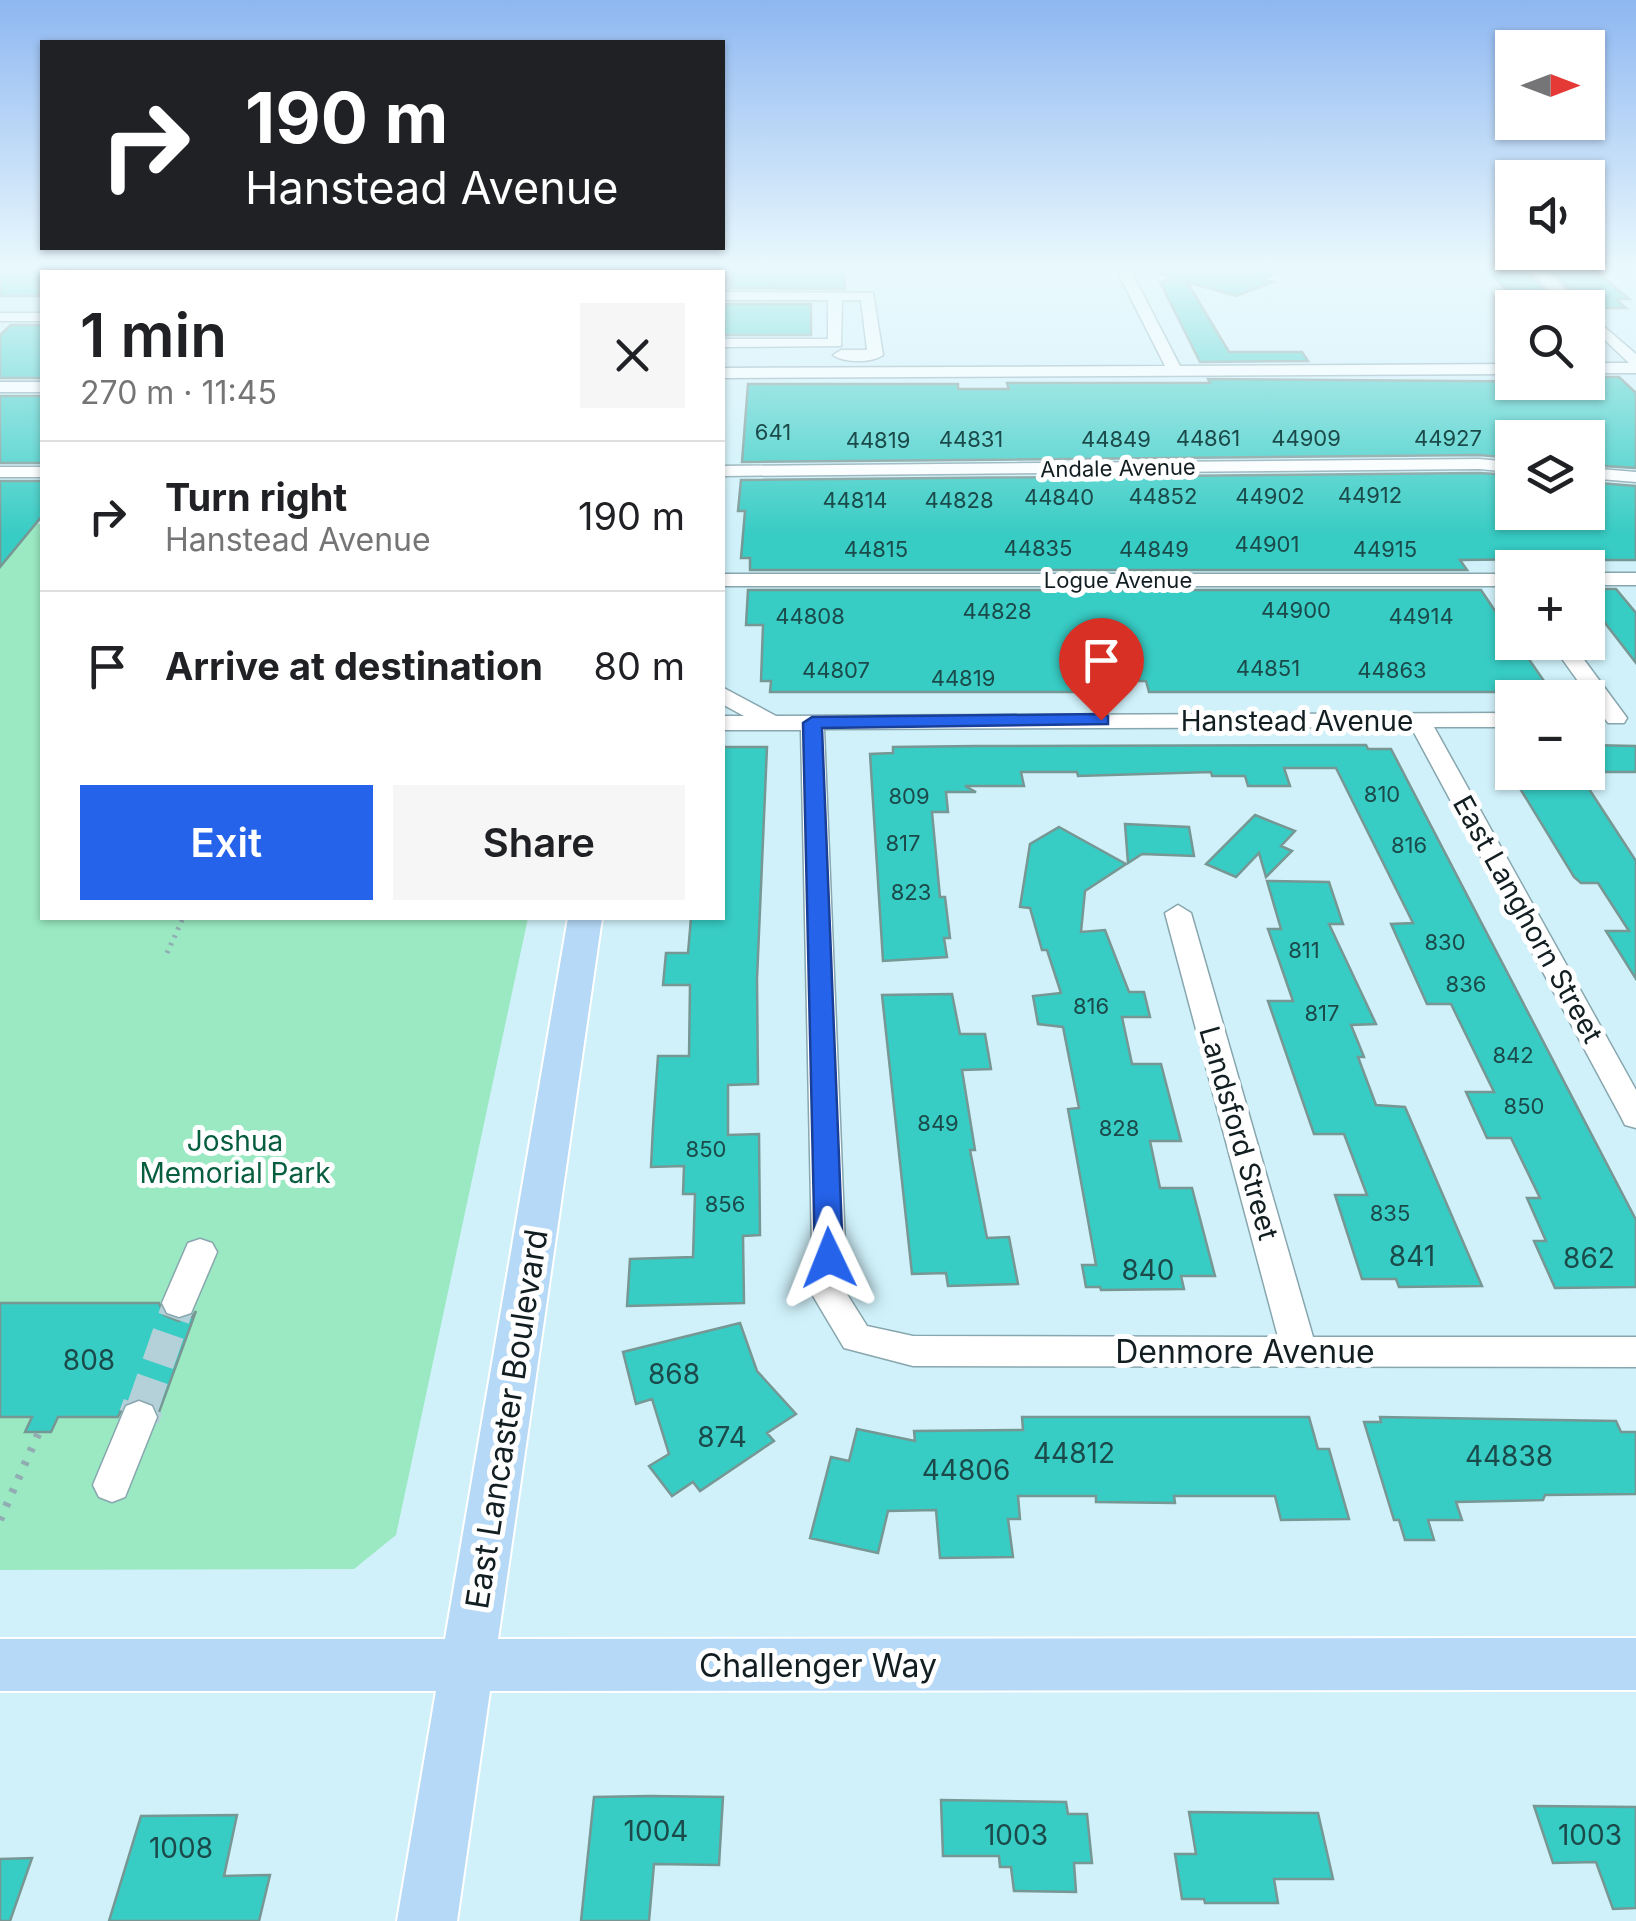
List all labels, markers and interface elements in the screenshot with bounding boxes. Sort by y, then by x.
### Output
north arrow [1495,30,1605,140]
map controls [1495,30,1605,790]
text: 190 m [245,75,448,160]
icon: right [80,80,210,210]
text: Hanstead Avenue [245,160,619,215]
button: sound [1495,160,1605,270]
button: search [1495,290,1605,400]
text: 1 min [80,299,227,371]
button: close [580,303,685,408]
text: 270 m · 11:45 [80,373,277,412]
house number: 641 [755,419,791,445]
button: layers [1495,420,1605,530]
house number: 44861 [1176,425,1240,451]
house number: 44909 [1271,425,1341,451]
house number: 44927 [1414,425,1482,451]
house number: 44831 [939,426,1003,452]
house number: 44849 [1081,426,1151,452]
house number: 44819 [846,427,910,453]
street label: Andale Avenue [1040,454,1196,482]
text: Turn right [165,474,347,520]
house number: 44912 [1338,482,1402,508]
house number: 44852 [1129,483,1197,509]
house number: 44902 [1235,483,1305,509]
house number: 44840 [1024,484,1094,510]
house number: 44814 [822,487,888,513]
house number: 44828 [924,487,994,513]
icon: right [80,489,135,544]
text: 190 m [578,493,685,539]
text: Hanstead Avenue [165,520,431,559]
house number: 44901 [1235,531,1299,557]
house number: 44835 [1004,535,1073,561]
house number: 44815 [844,536,908,562]
house number: 44849 [1119,536,1189,562]
house number: 44915 [1353,536,1417,562]
button: + [1495,550,1605,660]
street label: Logue Avenue [1044,567,1192,593]
house number: 44900 [1261,597,1331,623]
house number: 44828 [962,598,1032,624]
house number: 44808 [775,603,845,629]
house number: 44914 [1388,603,1454,629]
pin [1059,618,1144,721]
icon: arrive [1074,633,1129,688]
icon: arrive [80,639,135,694]
text: Arrive at destination [165,643,543,689]
text: 80 m [594,643,685,689]
house number: 44851 [1236,655,1300,681]
house number: 44807 [802,657,870,683]
house number: 44863 [1357,657,1427,683]
house number: 44819 [931,665,995,691]
button: − [1495,680,1605,790]
street label: Hanstead Avenue [1181,704,1413,738]
house number: 810 [1364,781,1400,807]
house number: 809 [888,783,930,809]
button: Exit [80,785,373,900]
button: Share [393,785,685,900]
street label: East Langhorn Street [1446,789,1610,1049]
house number: 817 [885,830,921,856]
house number: 816 [1391,832,1427,858]
house number: 823 [891,879,931,905]
house number: 830 [1424,929,1466,955]
house number: 811 [1288,937,1320,963]
house number: 836 [1446,971,1486,997]
house number: 816 [1073,993,1109,1019]
house number: 817 [1304,1000,1340,1026]
street label: Landsford Street [1192,1022,1286,1244]
house number: 842 [1492,1042,1534,1068]
house number: 850 [1504,1093,1544,1119]
house number: 849 [917,1110,959,1136]
house number: 828 [1099,1115,1139,1141]
park label: Joshua Memorial Park [139,1124,331,1190]
house number: 850 [686,1136,726,1162]
house number: 856 [705,1191,745,1217]
house number: 835 [1370,1200,1410,1226]
position arrow [777,1206,881,1310]
street label: East Lancaster Boulevard [457,1226,556,1611]
house number: 841 [1389,1239,1435,1273]
house number: 862 [1563,1241,1615,1275]
house number: 840 [1121,1253,1175,1287]
street label: Denmore Avenue [1115,1332,1375,1371]
house number: 808 [63,1343,115,1377]
house number: 868 [648,1357,700,1391]
house number: 874 [697,1420,747,1454]
house number: 44812 [1033,1436,1115,1470]
house number: 44838 [1465,1439,1553,1473]
house number: 44806 [922,1453,1010,1487]
street label: Challenger Way [699,1646,937,1685]
house number: 1004 [624,1814,688,1848]
house number: 1003 [984,1818,1048,1852]
house number: 1003 [1558,1818,1622,1852]
house number: 1008 [149,1831,213,1865]

